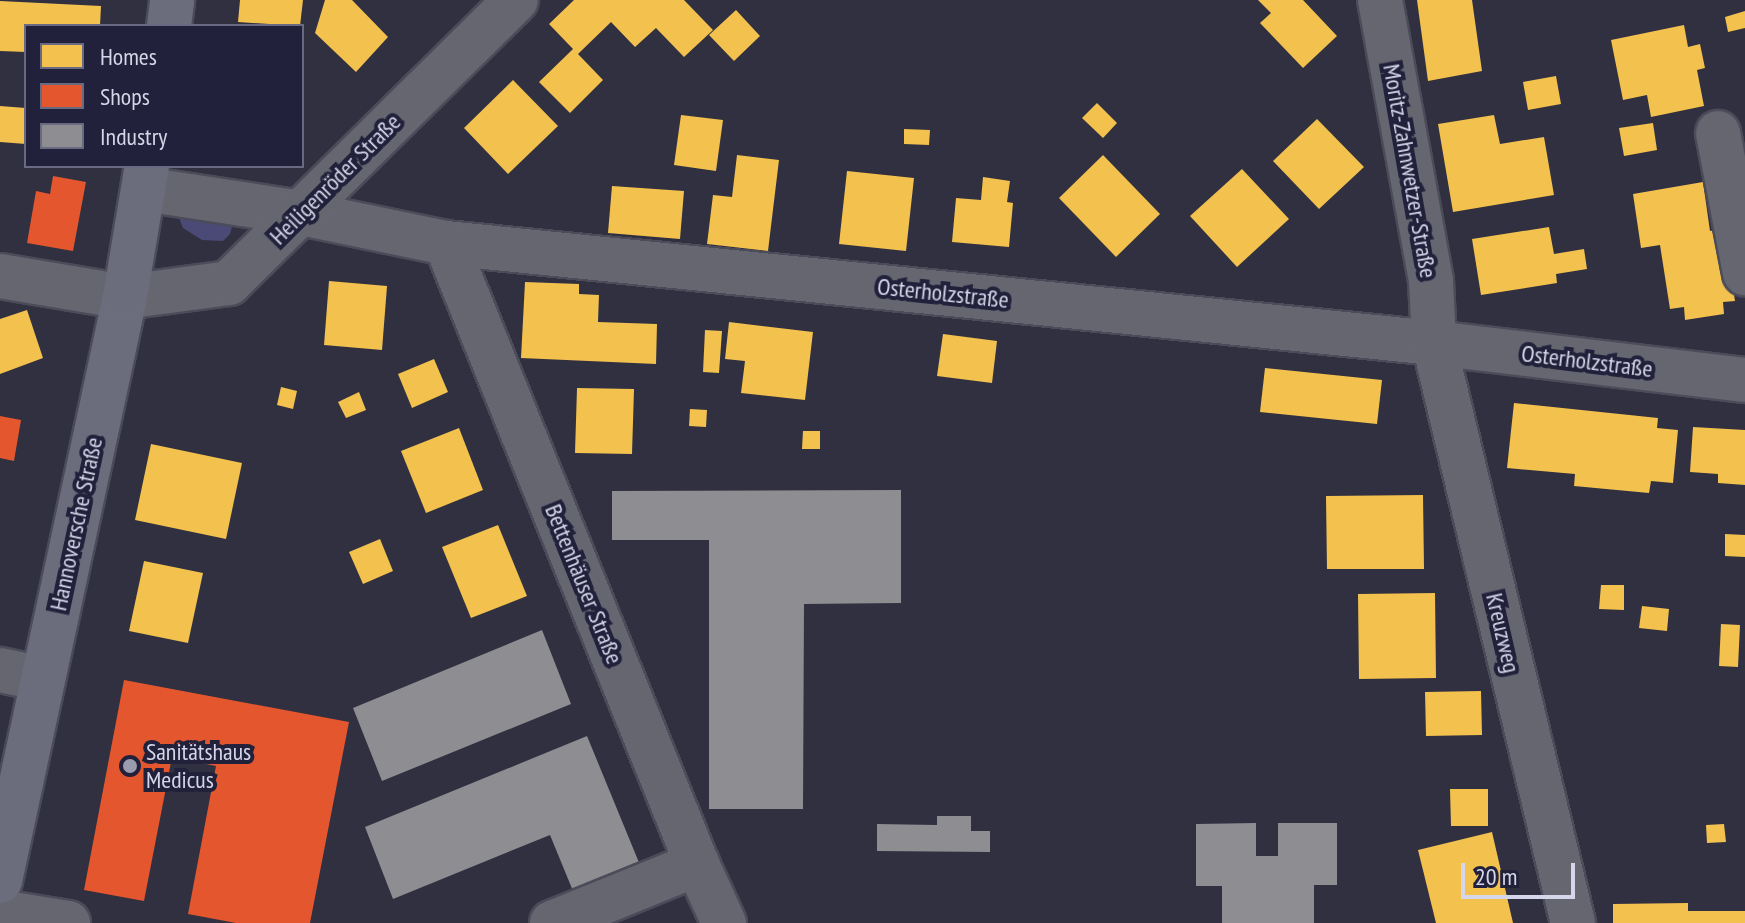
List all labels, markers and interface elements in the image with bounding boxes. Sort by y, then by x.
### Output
legend [24,24,304,168]
text: Homes [100,41,157,72]
street label: Moritz-Zahnwetzer-Straße [1377,62,1443,280]
text: Shops [100,81,150,112]
street label: Heiligenröder Straße [264,108,406,250]
text: Industry [100,121,167,152]
street label: Osterholzstraße [876,272,1010,314]
street label: Osterholzstraße [1520,339,1654,383]
street label: Hannoversche Straße [44,435,108,613]
street label: Bettenhäuser Straße [539,500,629,668]
street label: Kreuzweg [1480,590,1526,676]
place label: Sanitätshaus Medicus [146,738,251,794]
marker: Sanitätshaus Medicus [121,757,139,775]
scale bar [1465,847,1579,897]
text: 20 m [1475,861,1517,892]

